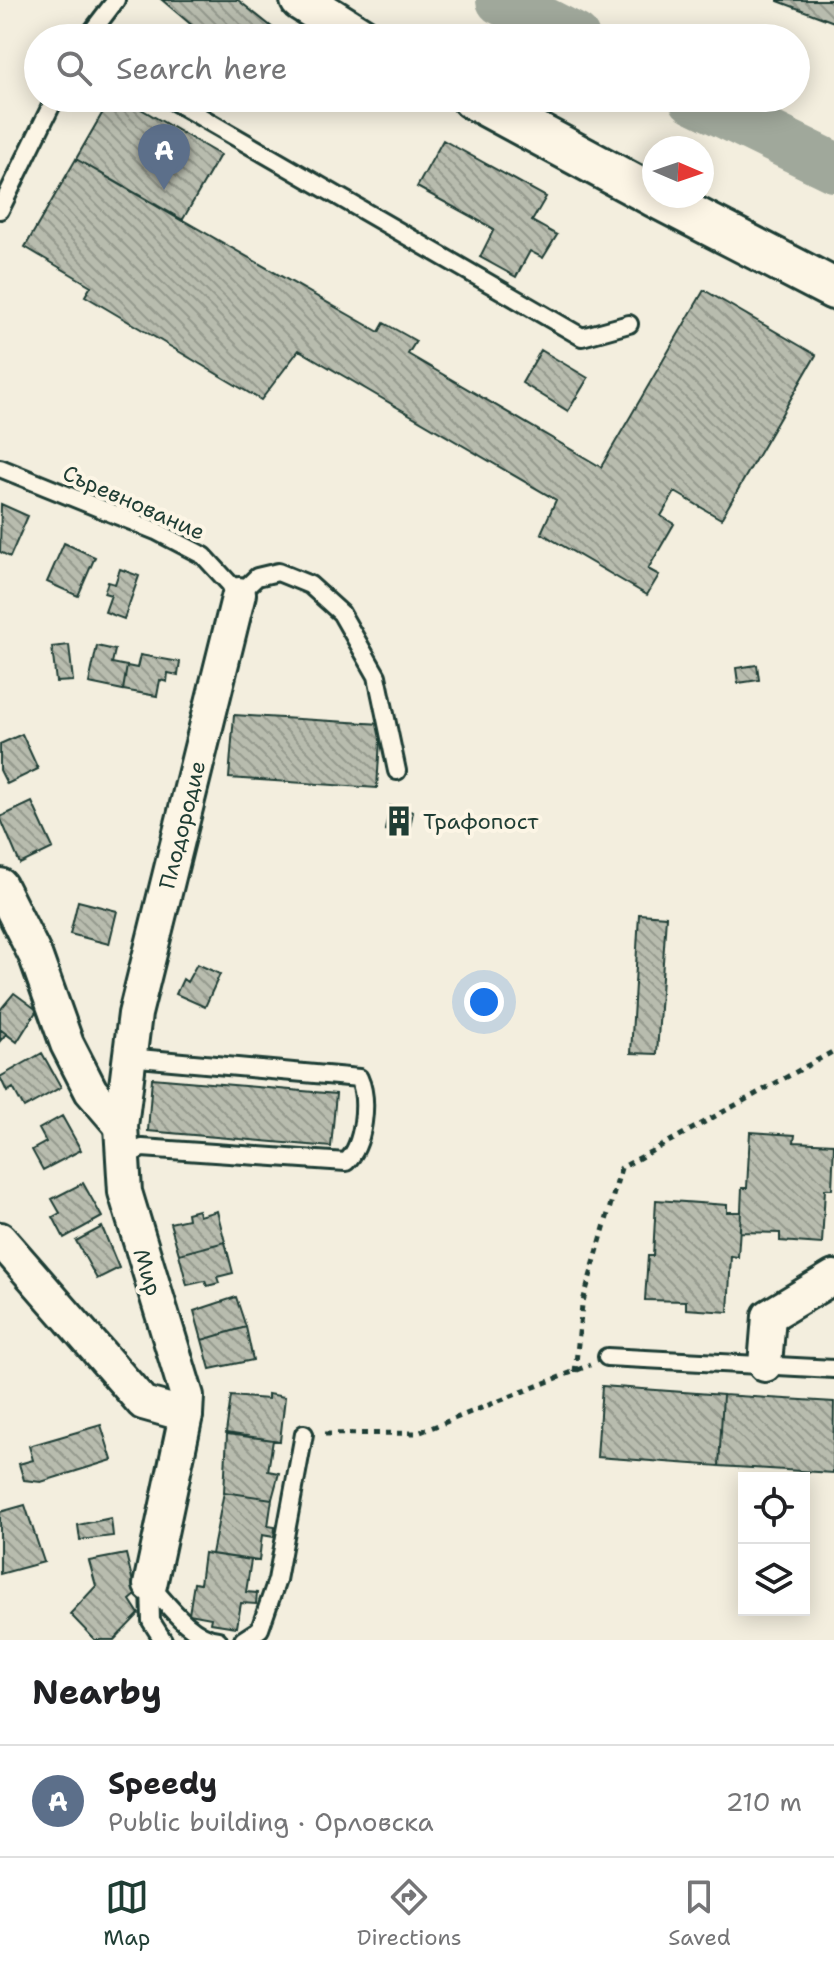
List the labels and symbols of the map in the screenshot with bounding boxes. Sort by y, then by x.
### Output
pin: A [138,124,190,190]
north arrow [642,136,714,208]
street label: Съревнование [58,458,210,547]
street label: Плодородие [153,758,212,892]
building icon: Трафопост [382,804,416,838]
place label: Трафопост [423,807,539,836]
your location [464,982,504,1022]
street label: Мир [126,1245,169,1299]

